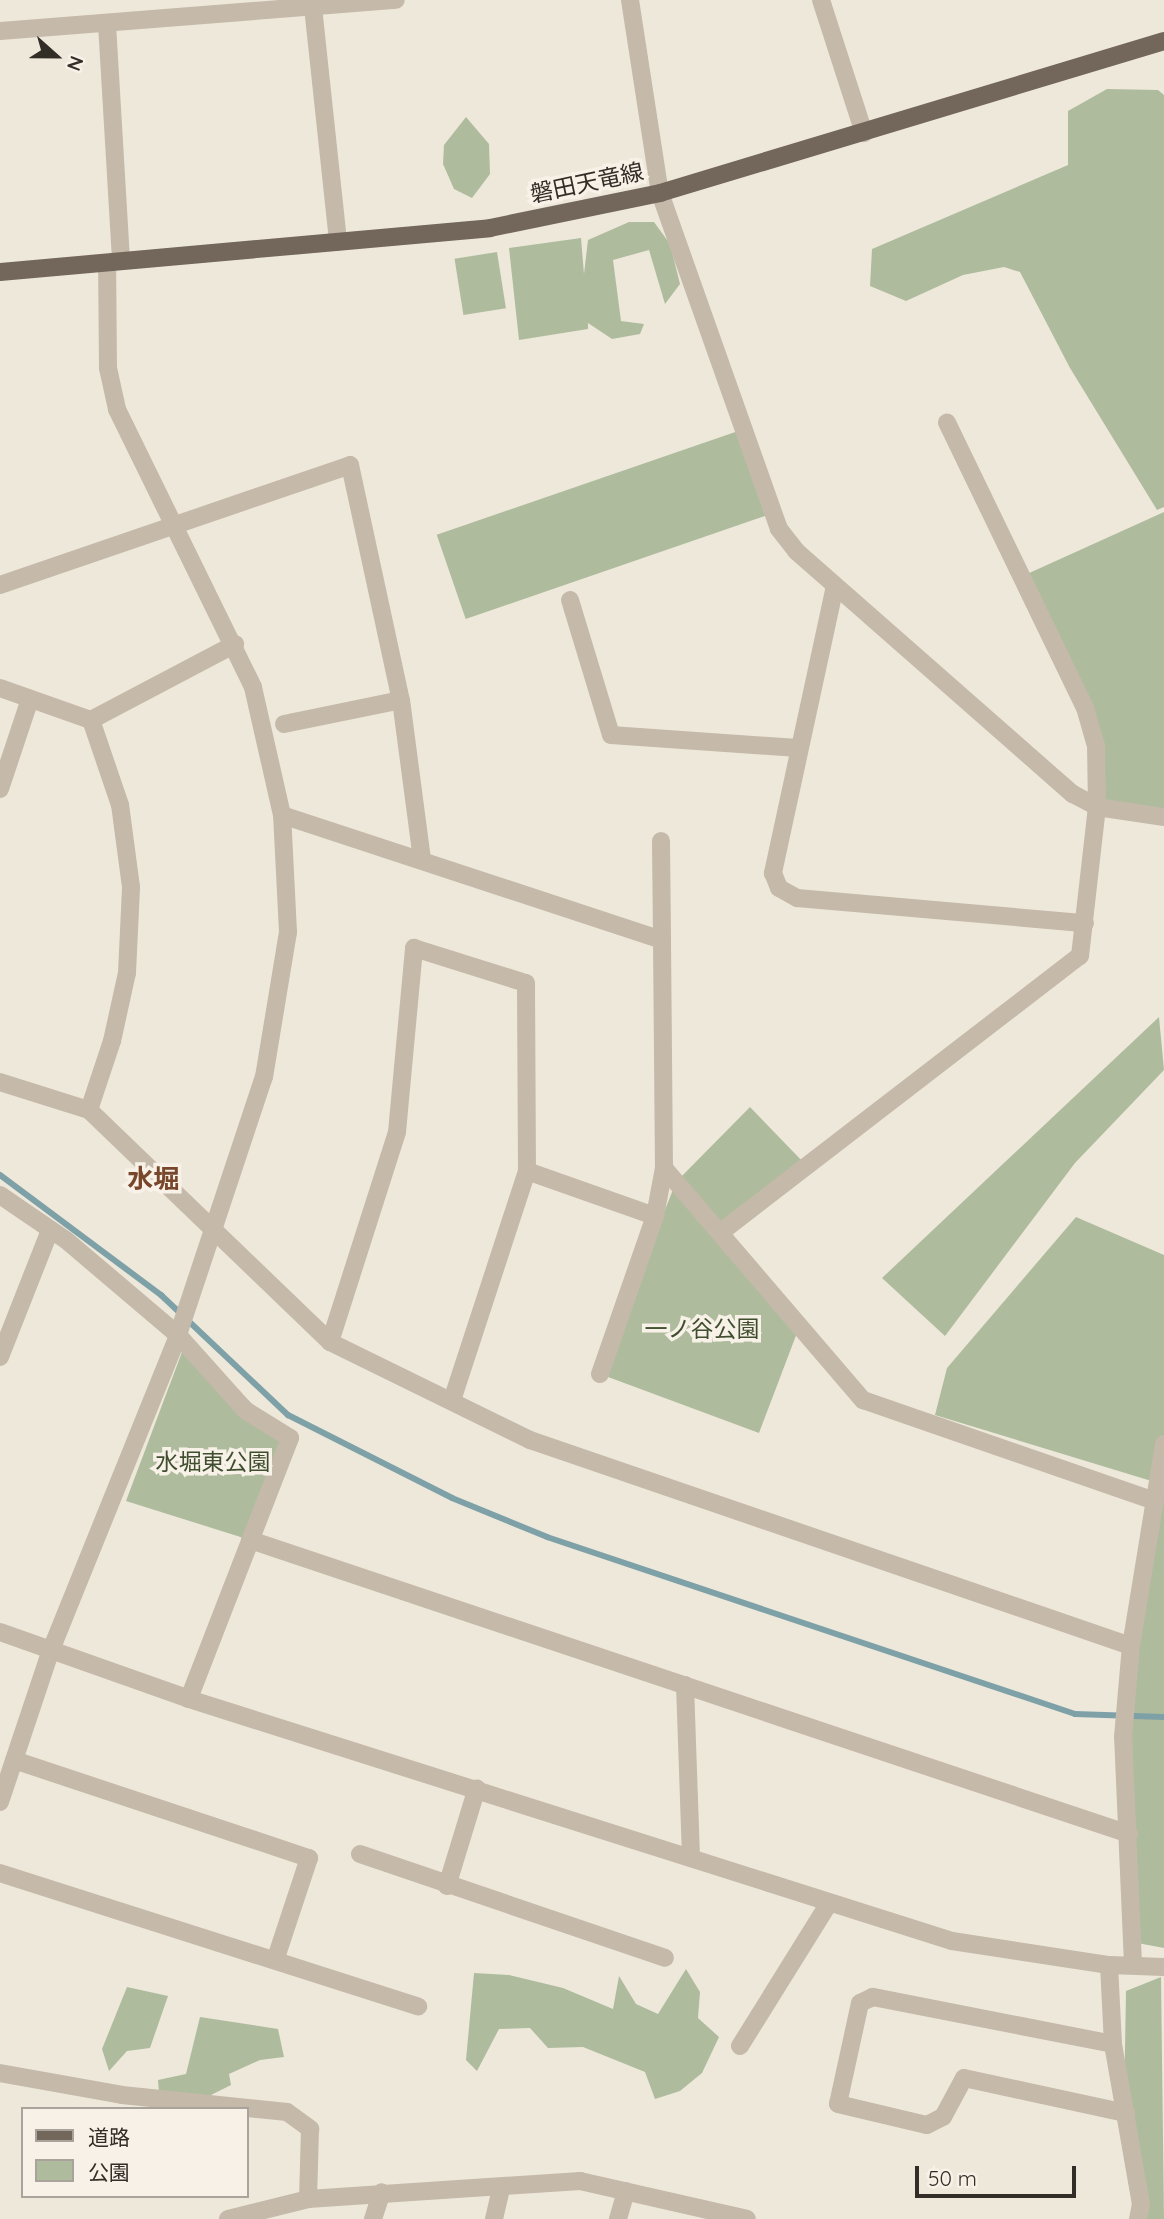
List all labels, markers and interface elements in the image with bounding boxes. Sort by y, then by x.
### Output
north arrow [21,21,91,91]
text: N [62,53,89,74]
street label: 磐田天竜線 [528,158,646,208]
district label: 水堀 [127,1163,179,1195]
park label: 一ノ谷公園 [645,1315,759,1343]
park label: 水堀東公園 [156,1448,270,1476]
legend [21,2107,248,2198]
text: 道路 [88,2124,130,2150]
scale bar [919,2152,1080,2196]
text: 公園 [88,2159,130,2185]
text: 50 m [928,2165,977,2191]

